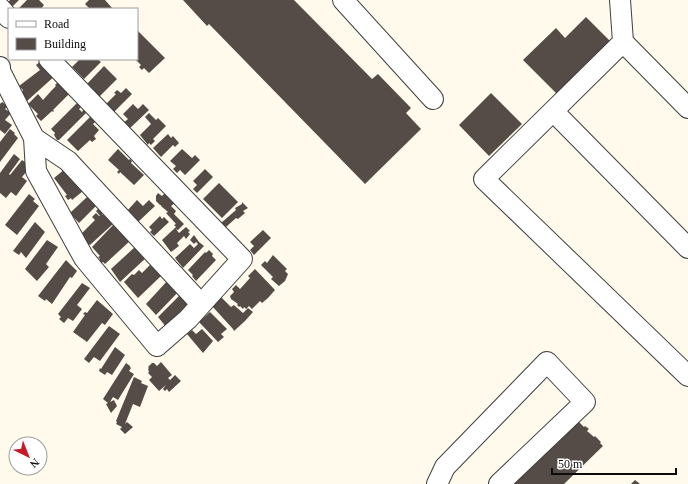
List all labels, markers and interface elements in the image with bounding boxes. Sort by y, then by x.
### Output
legend [8,8,138,60]
text: Road [44,17,69,31]
text: Building [44,37,86,51]
north arrow [8,436,48,476]
scale bar [552,450,676,476]
text: N [28,456,42,470]
text: 50 m [558,457,583,471]

